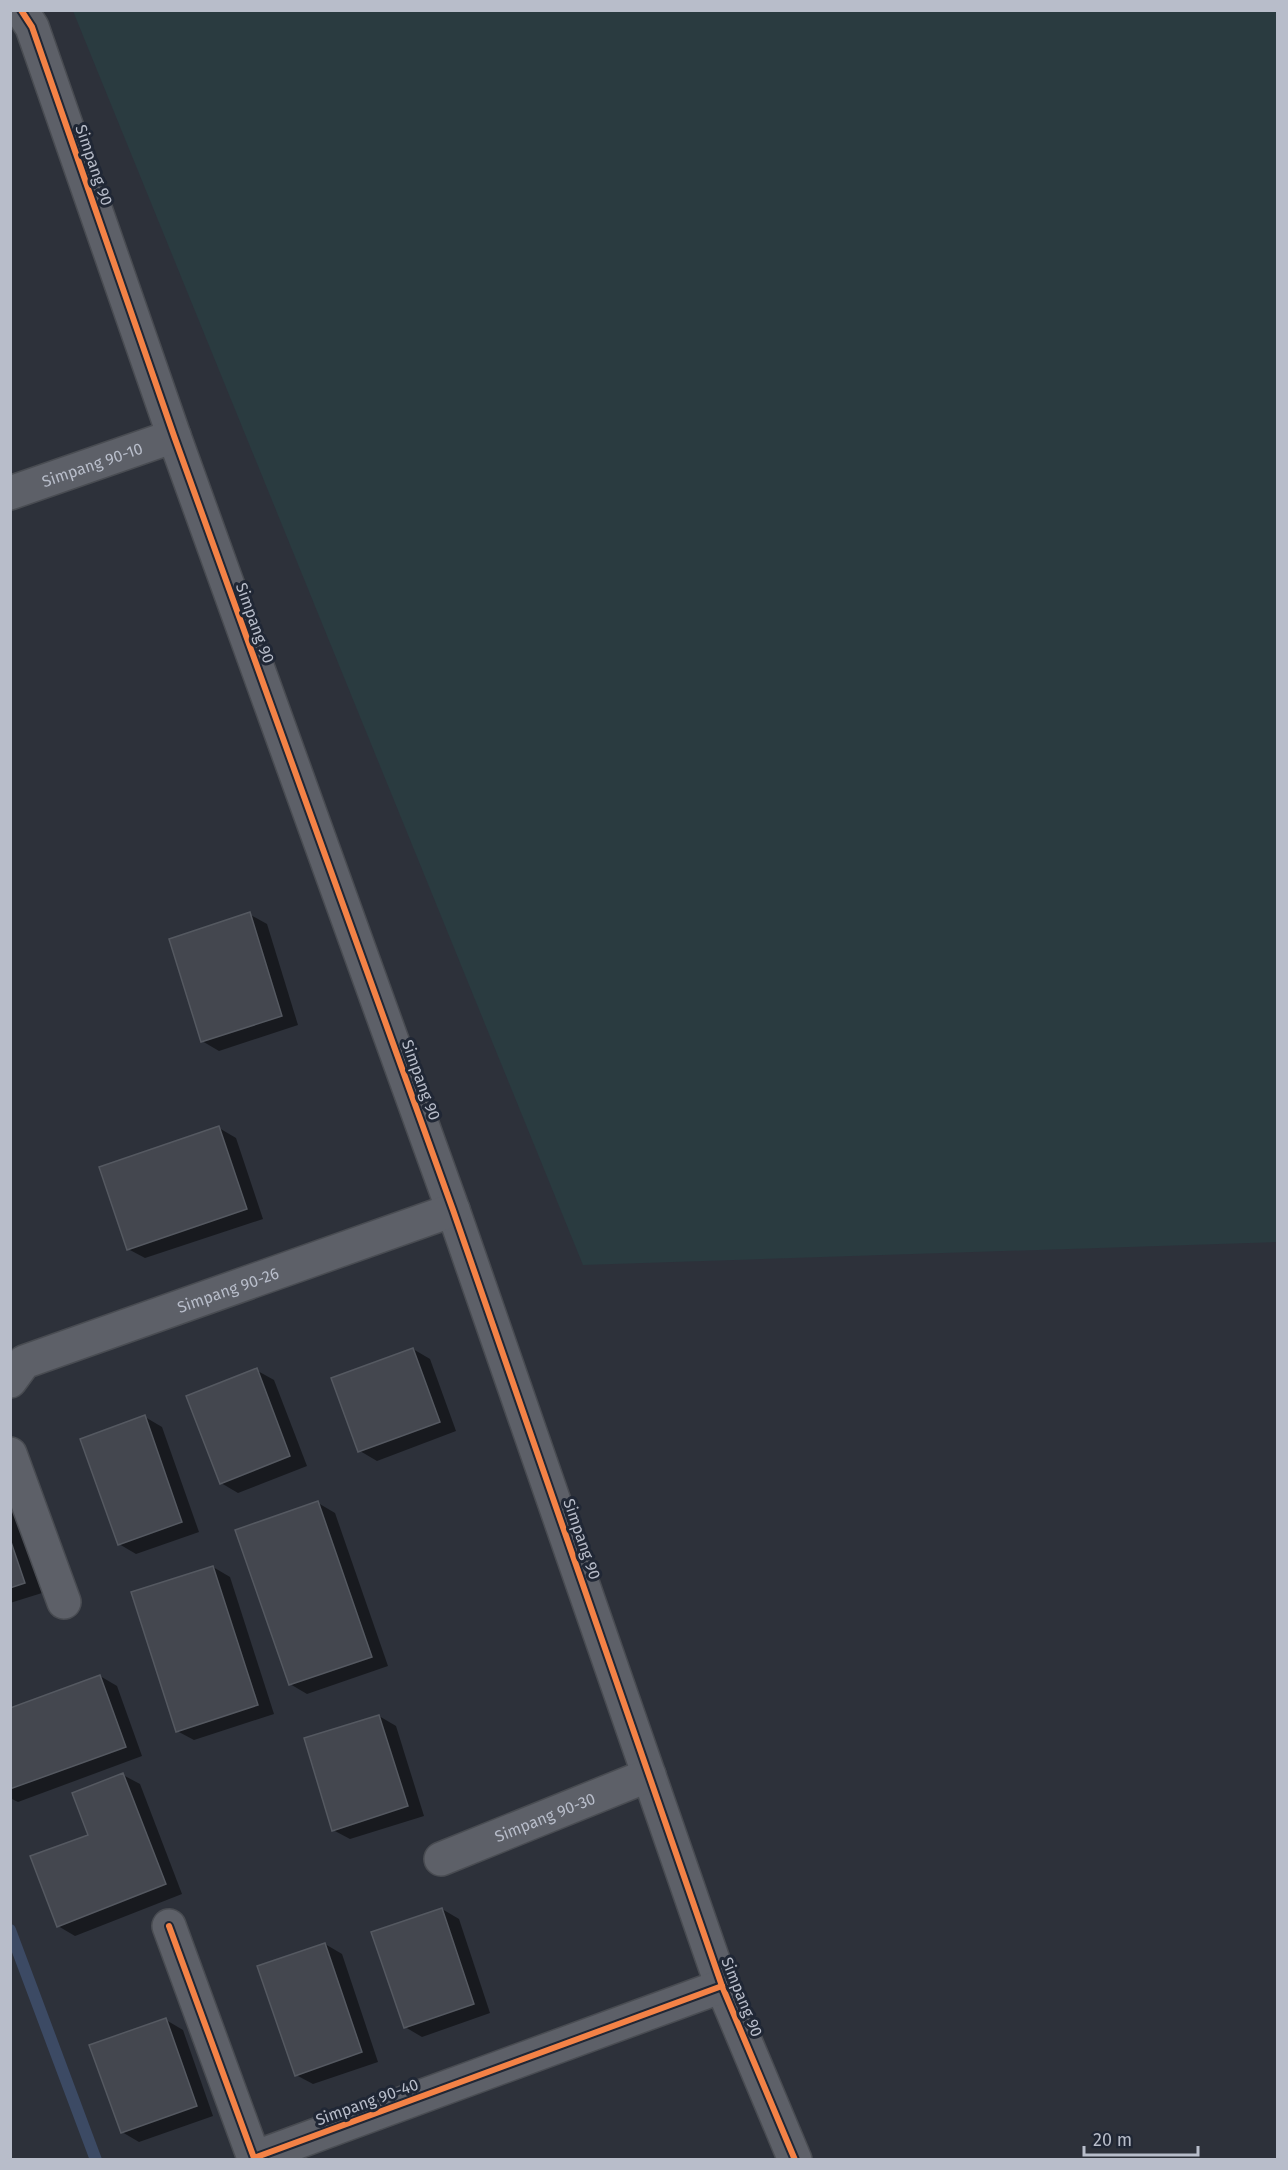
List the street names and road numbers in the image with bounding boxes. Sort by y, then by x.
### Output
street label: Simpang 90 [71,122,117,208]
street label: Simpang 90-10 [39,438,145,491]
street label: Simpang 90 [232,580,278,666]
street label: Simpang 90 [398,1037,444,1123]
street label: Simpang 90-26 [175,1263,281,1316]
street label: Simpang 90 [559,1496,605,1582]
street label: Simpang 90-30 [492,1788,598,1846]
street label: Simpang 90 [717,1954,767,2040]
street label: Simpang 90-40 [313,2075,421,2129]

